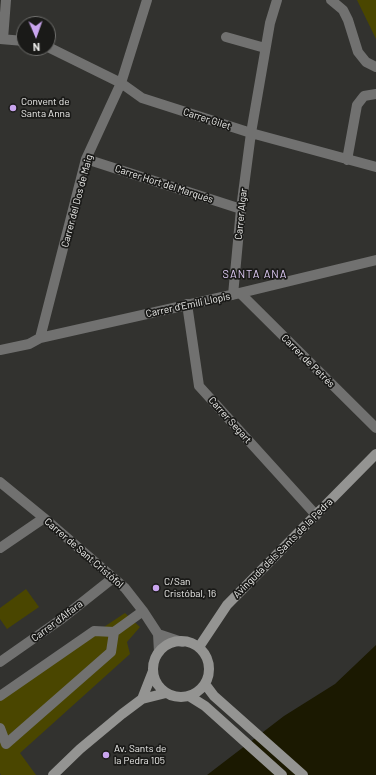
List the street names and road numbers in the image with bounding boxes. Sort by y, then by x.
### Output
street label: Carrer Gilet [182,106,232,132]
street label: Carrer del Dos de Maig [59,153,95,249]
street label: Carrer Hort del Marqués [113,162,215,206]
street label: Carrer Algar [232,188,250,240]
street label: Carrer d'Emili Llopis [145,290,231,320]
street label: Carrer de Petrés [279,332,337,390]
street label: Carrer Segart [206,394,254,446]
street label: Avinguda dels Sants de la Pedra [231,496,335,600]
street label: Carrer de Sant Cristòfol [42,515,126,591]
street label: Carrer d'Alfara [29,598,85,644]

